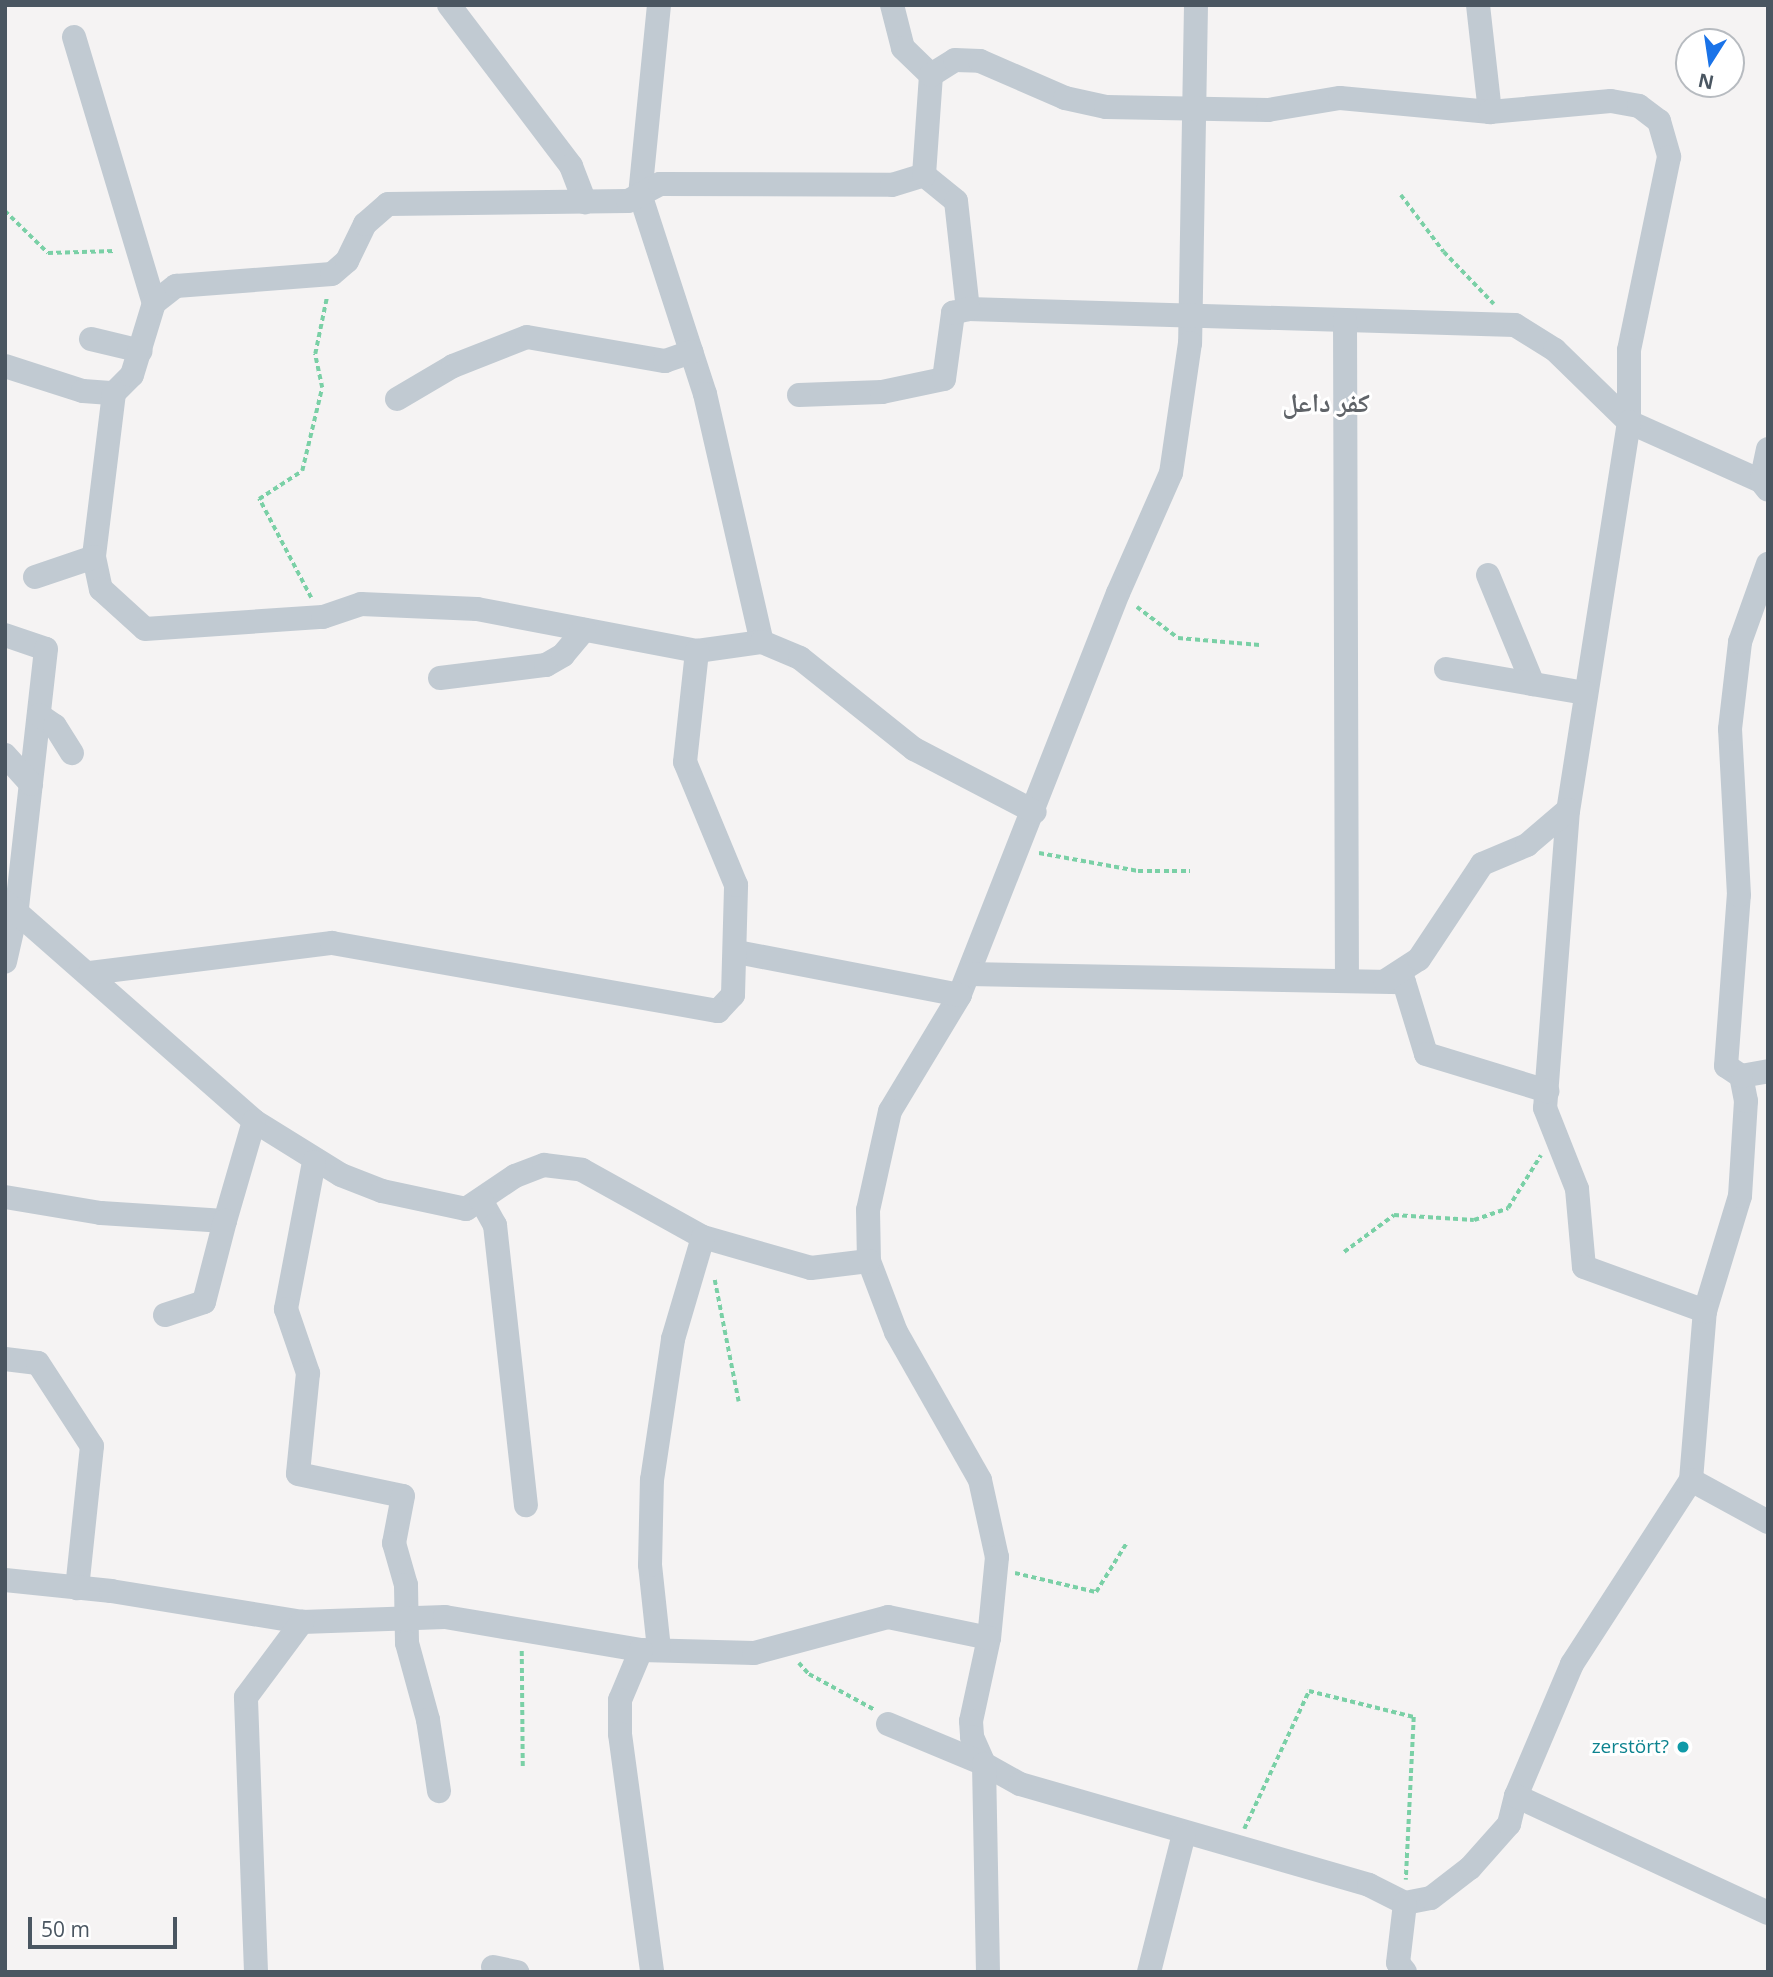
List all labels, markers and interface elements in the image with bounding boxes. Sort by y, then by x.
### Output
north arrow [1675,28,1745,98]
text: N [1696,67,1716,96]
district label: كفر داعل [1282,387,1370,419]
place label: zerstört? [1592,1736,1669,1758]
marker: zerstört? [1675,1739,1691,1755]
scale bar [32,1904,180,1948]
text: 50 m [41,1915,90,1943]

